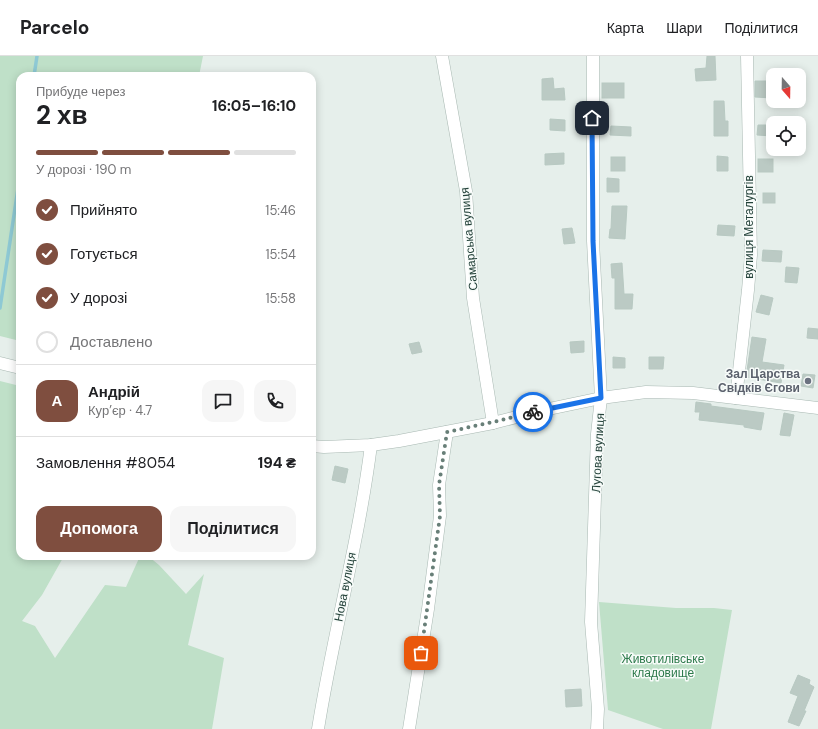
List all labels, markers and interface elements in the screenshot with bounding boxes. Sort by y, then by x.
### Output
text: Parcelo [20,15,89,40]
text: Карта [607,19,644,37]
text: Шари [666,19,702,37]
text: Поділитися [724,19,798,37]
north arrow [766,68,806,108]
map controls [766,68,806,156]
text: Прибуде через [36,83,125,100]
text: 16:05–16:10 [212,96,296,116]
text: 2 хв [36,98,88,132]
pin [575,101,609,135]
icon: home [581,107,603,129]
button: locate [766,116,806,156]
text: У дорозі · 190 m [36,161,131,178]
street label: вулиця Металургів [741,175,757,279]
street label: Самарська вулиця [457,187,481,291]
icon: check [36,199,58,221]
text: Прийнято [70,200,137,220]
text: 15:46 [265,202,296,219]
icon: check [36,243,58,265]
text: Готується [70,244,138,264]
text: 15:54 [266,246,296,263]
icon: check [36,287,58,309]
text: У дорозі [70,288,127,308]
text: 15:58 [266,290,296,307]
text: Доставлено [70,332,153,352]
place label: Зал Царства Свідків Єгови [718,366,800,396]
marker: Зал Царства Свідків Єгови [803,376,813,386]
button: chat [202,380,244,422]
button: phone [254,380,296,422]
text: Андрій [88,382,140,402]
text: А [52,391,62,411]
courier [513,392,553,432]
icon: bike [522,401,544,423]
text: Кур’єр · 4.7 [88,402,152,419]
street label: Лугова вулиця [588,413,608,493]
text: Замовлення #8054 [36,453,175,473]
text: 194 ₴ [258,453,296,473]
button: Допомога [36,506,162,552]
button: Поділитися [170,506,296,552]
street label: Нова вулиця [330,551,360,623]
pin [404,636,438,670]
icon: bag [410,642,432,664]
park label: Животилівське кладовище [622,651,705,681]

